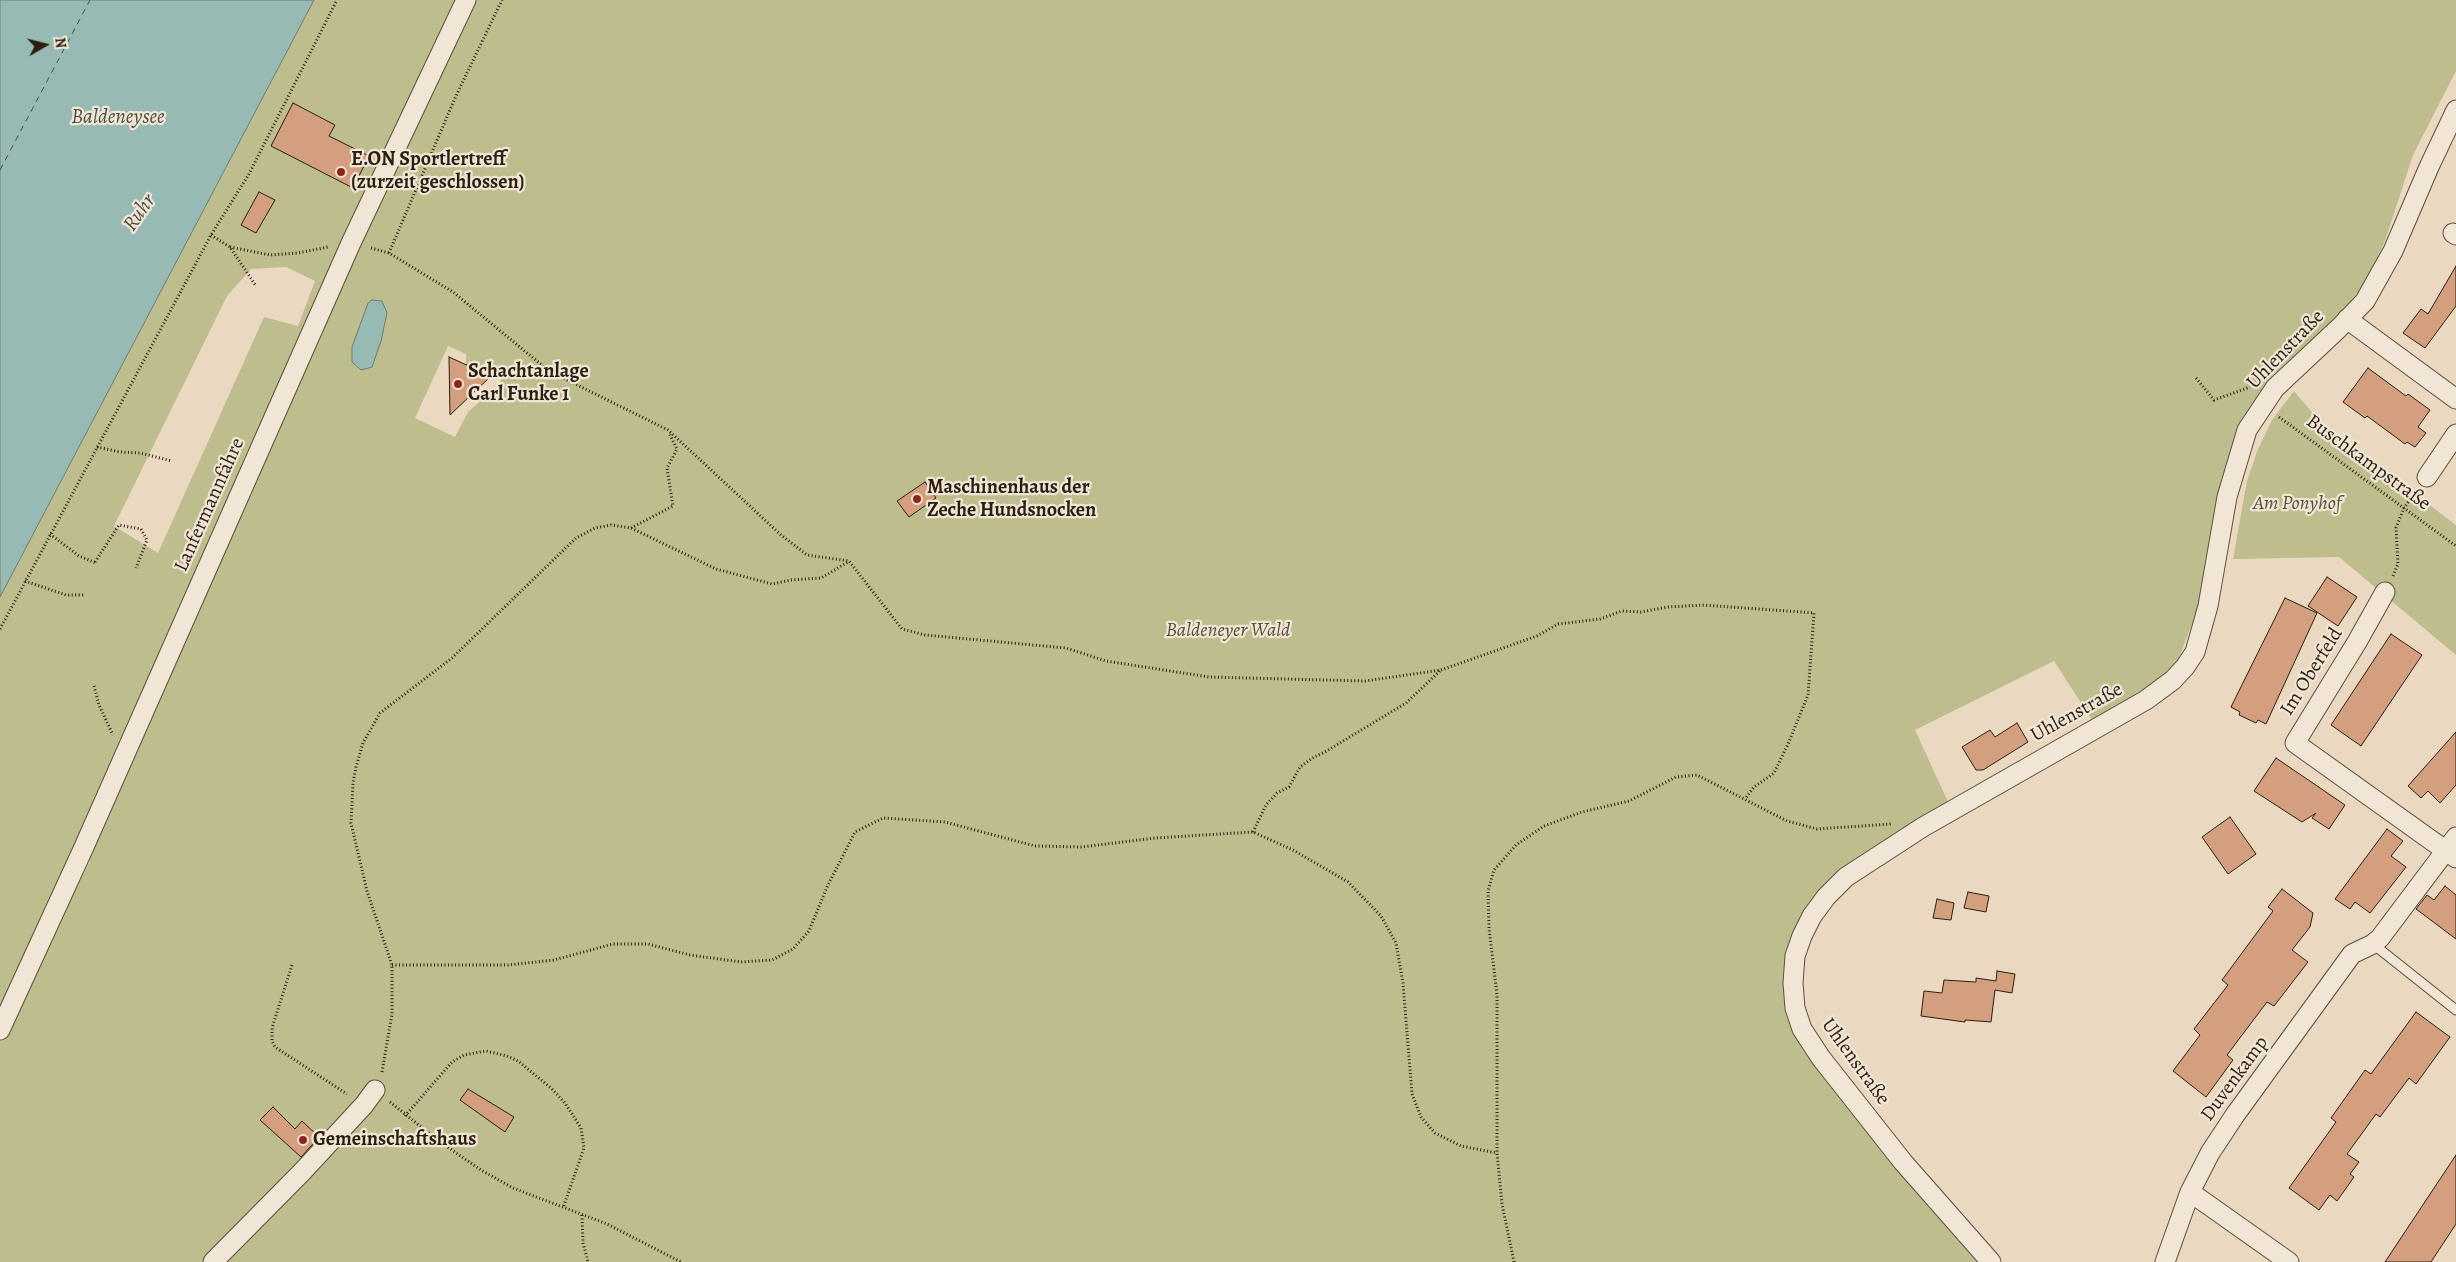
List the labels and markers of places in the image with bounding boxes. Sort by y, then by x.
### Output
place label: E.ON Sportlertreff (zurzeit geschlossen) [351,148,525,195]
marker: E.ON Sportlertreff (zurzeit geschlossen) [335,166,347,178]
place label: Schachtanlage Carl Funke 1 [468,360,589,407]
marker: Schachtanlage Carl Funke 1 [452,378,464,390]
place label: Maschinenhaus der Zeche Hundsnocken [927,476,1096,523]
marker: Maschinenhaus der Zeche Hundsnocken [911,493,923,505]
place label: Gemeinschaftshaus [313,1128,476,1152]
marker: Gemeinschaftshaus [297,1134,309,1146]

